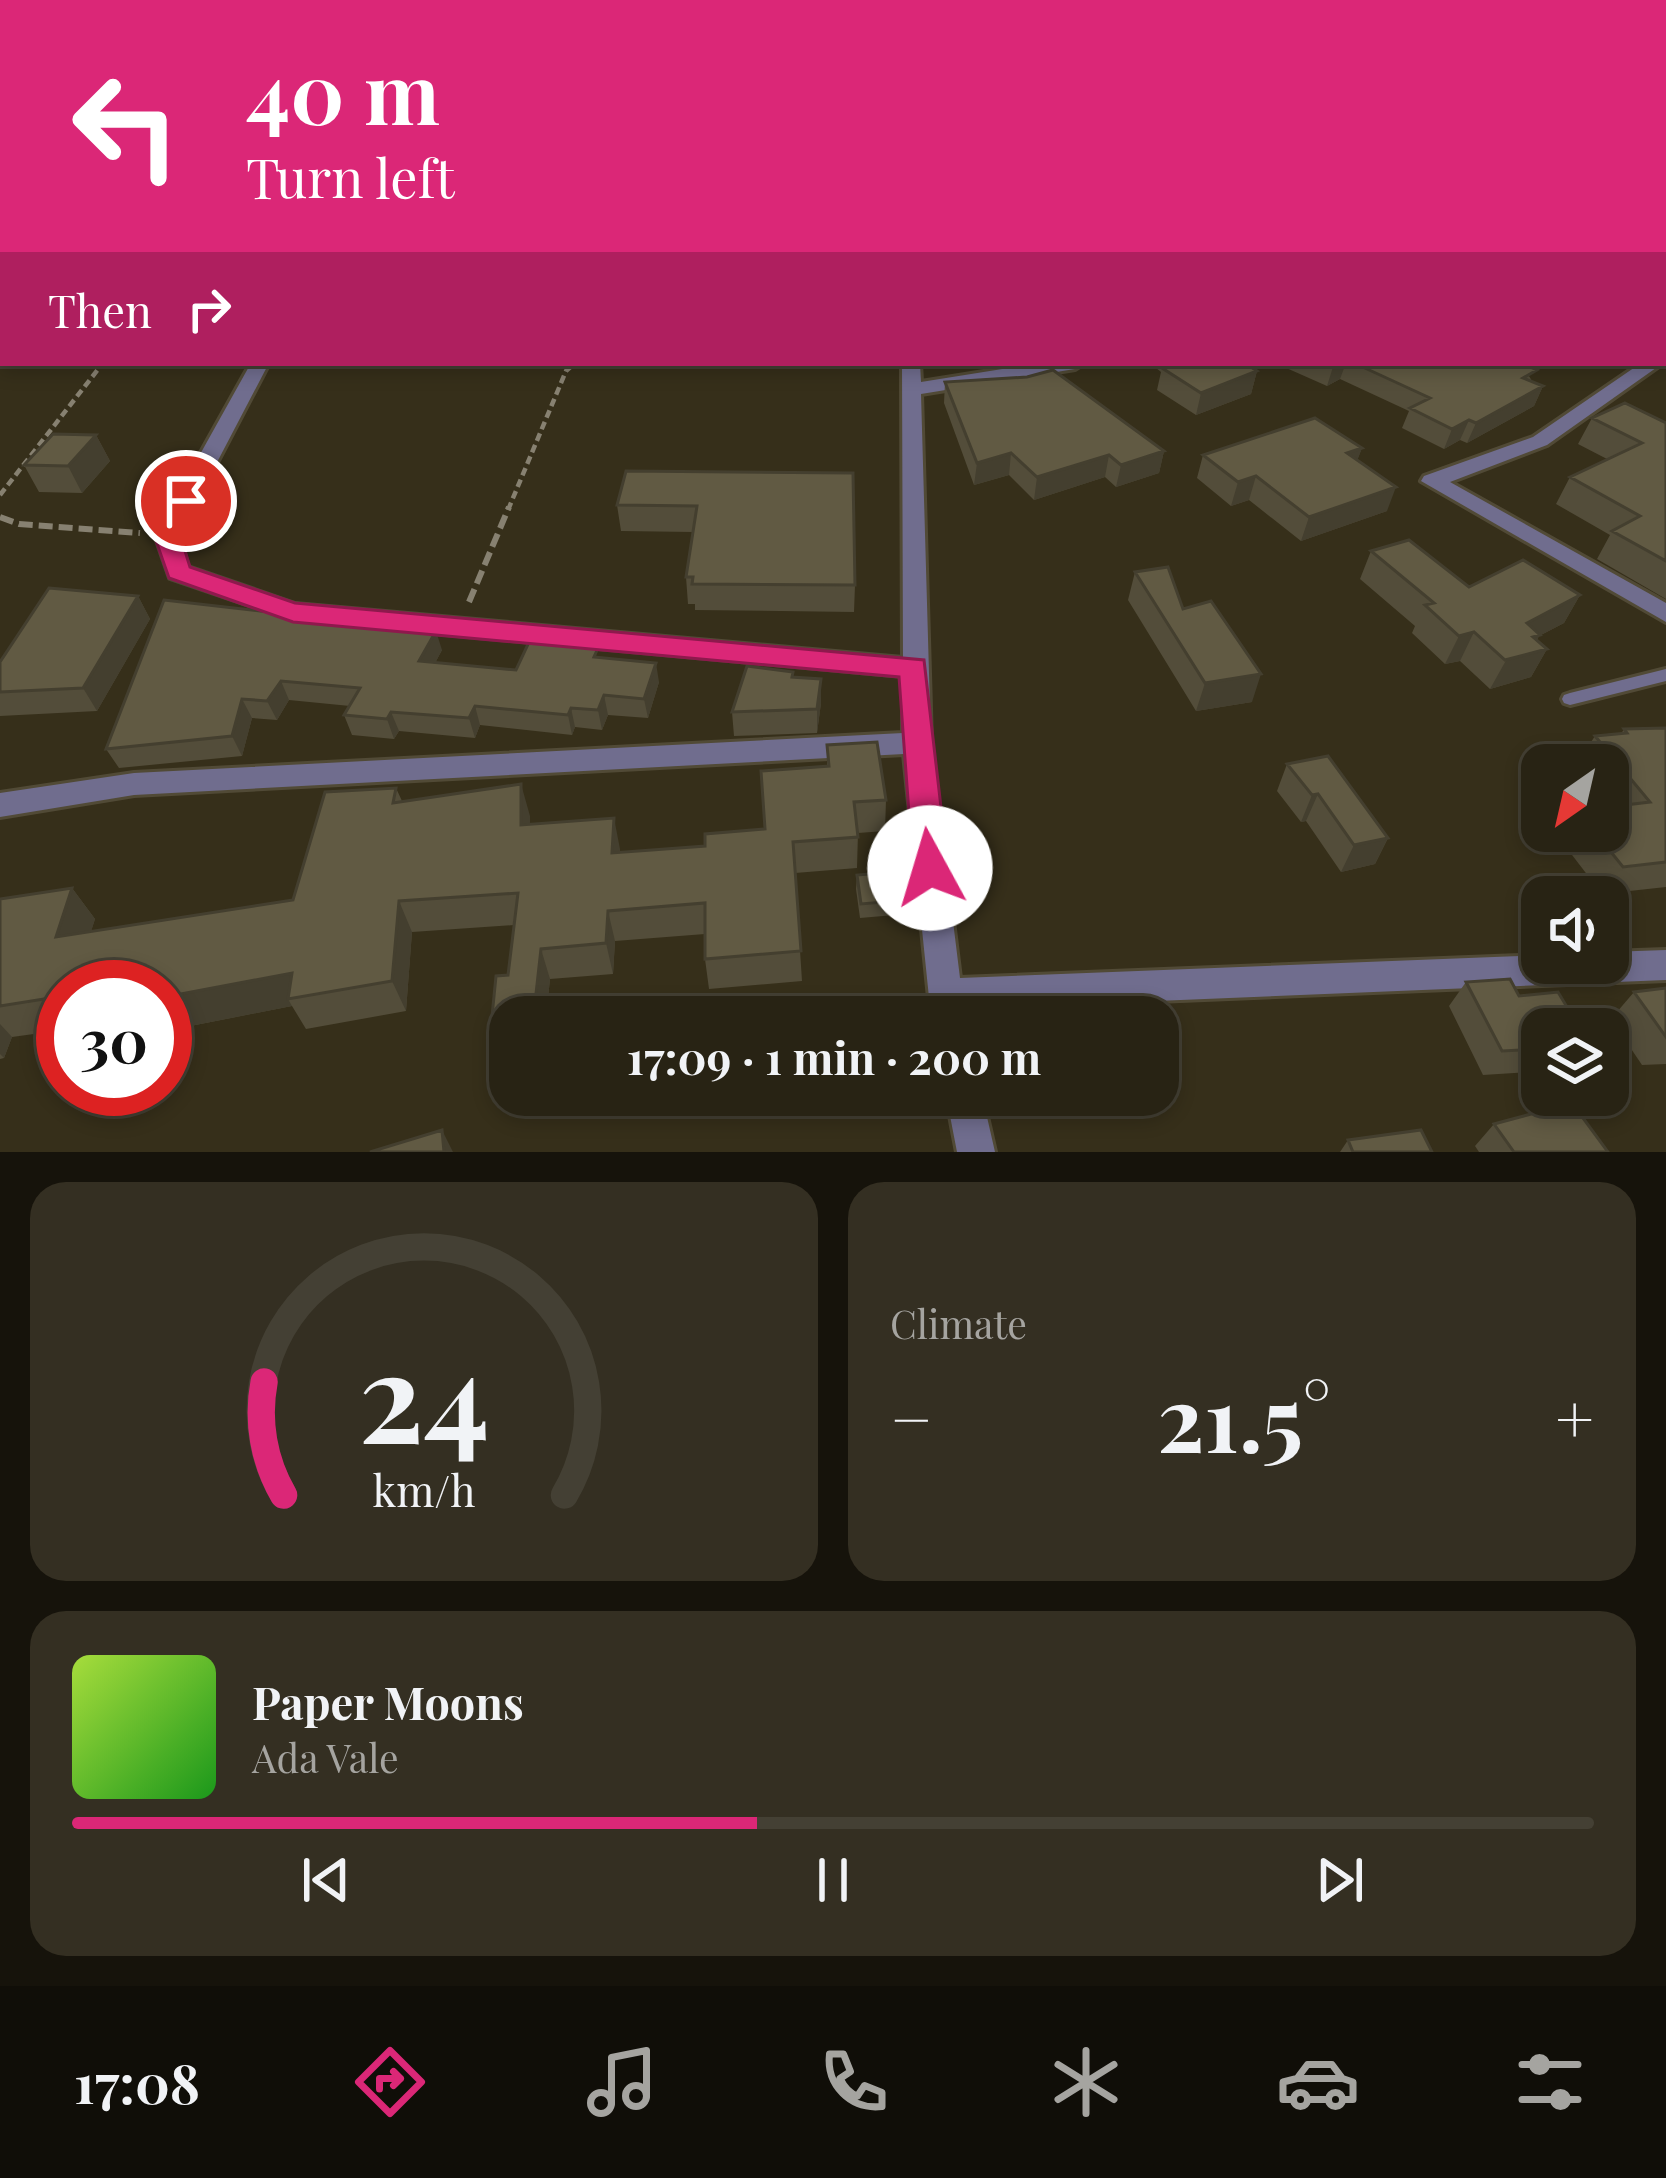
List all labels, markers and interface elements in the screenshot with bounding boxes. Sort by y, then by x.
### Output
text: 40 m [246,34,440,146]
icon: left [48,48,204,204]
text: Turn left [246,141,455,213]
icon: right [176,276,242,342]
text: Then [48,279,152,339]
pin [135,450,237,552]
icon: arrive [153,468,219,534]
north arrow [1521,744,1629,852]
map controls [1521,744,1629,1116]
position arrow [867,805,993,931]
button: sound [1521,876,1629,984]
speed limit sign: 30 [36,960,192,1116]
button: layers [1521,1008,1629,1116]
text: 17:09 · 1 min · 200 m [627,1026,1041,1086]
text: Climate [890,1297,1027,1349]
text: 24 [358,1309,490,1475]
text: 21.5° [1157,1356,1331,1476]
text: − [890,1373,933,1461]
text: + [1555,1373,1594,1461]
text: km/h [373,1460,475,1517]
text: Paper Moons [252,1671,524,1731]
text: Ada Vale [252,1731,399,1783]
icon: previous [293,1847,359,1913]
icon: pause [800,1847,866,1913]
icon: next [1307,1847,1373,1913]
icon: directions [348,2040,432,2124]
icon: music [580,2040,664,2124]
icon: phone [812,2040,896,2124]
icon: climate [1044,2040,1128,2124]
icon: car [1276,2040,1360,2124]
icon: filters [1508,2040,1592,2124]
text: 17:08 [74,2046,200,2118]

